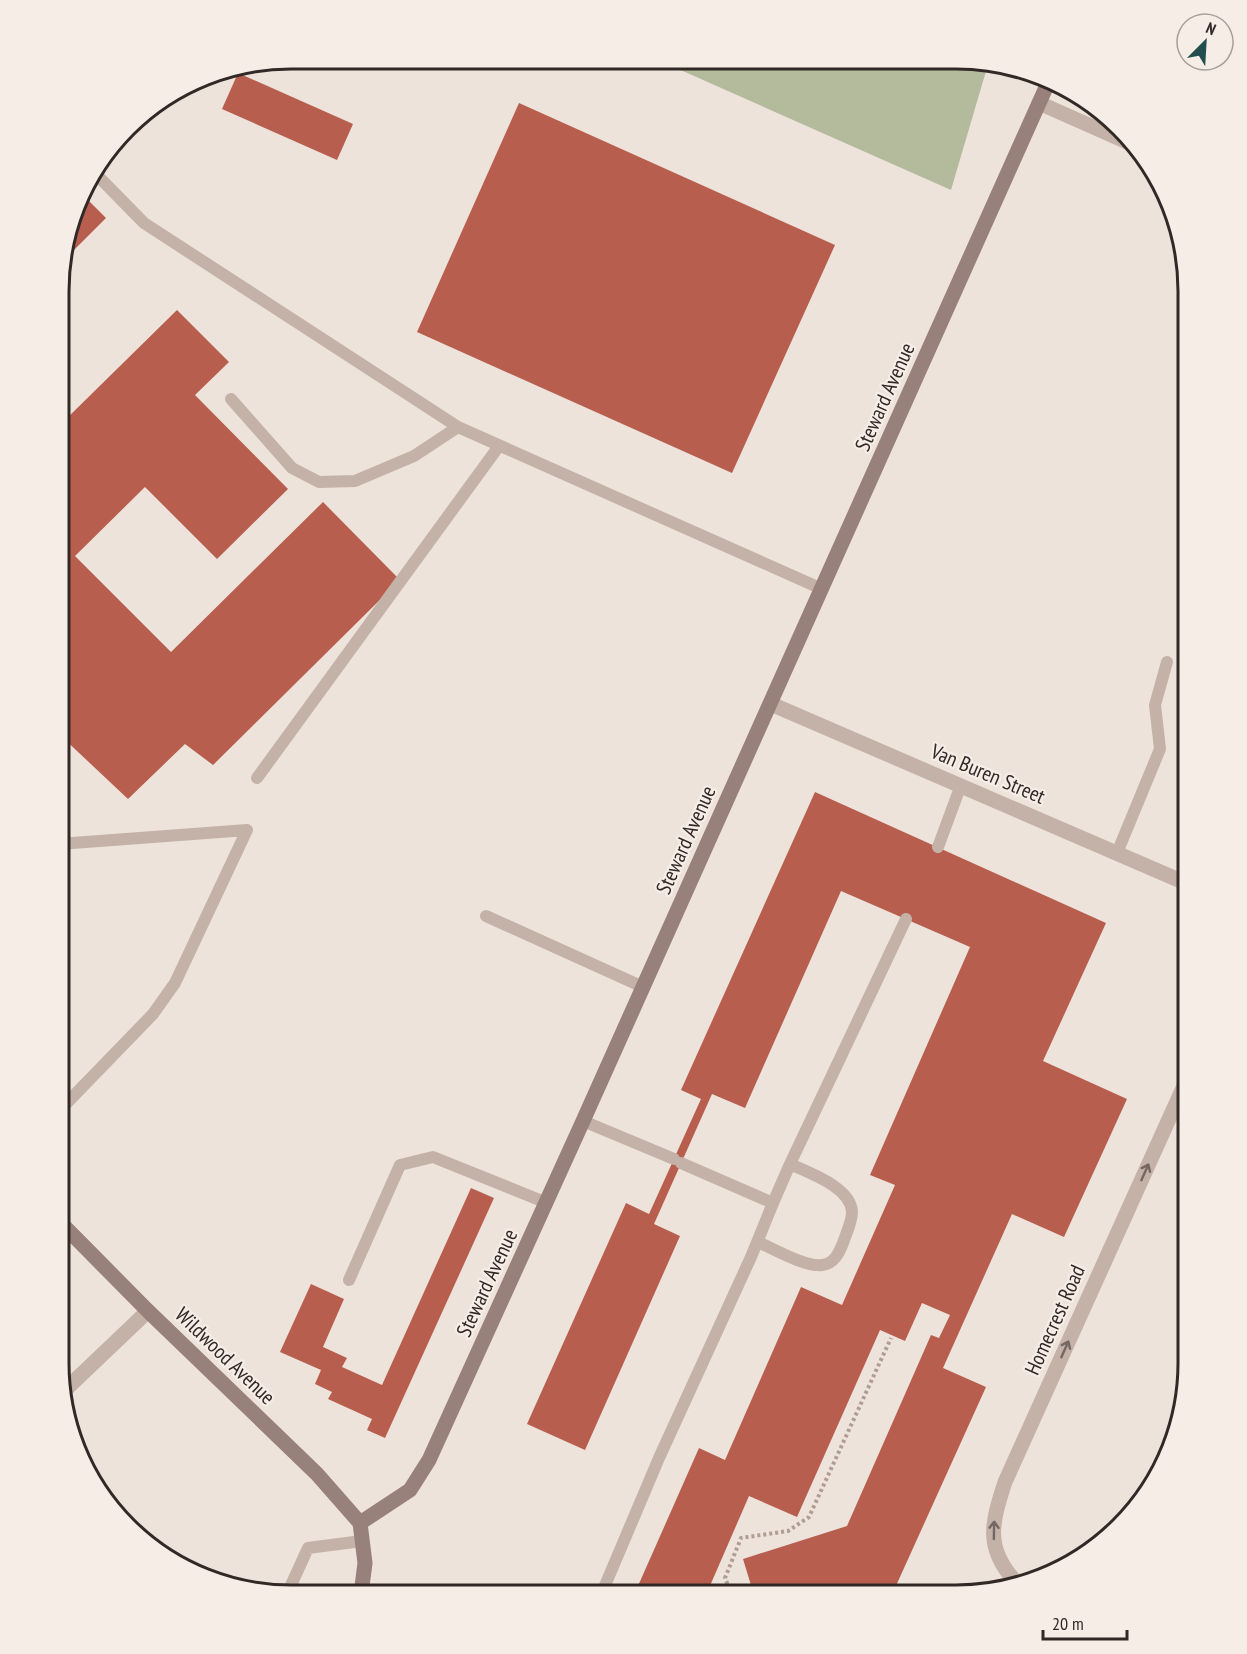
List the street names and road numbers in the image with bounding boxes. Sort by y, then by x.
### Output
street label: Steward Avenue [849,338,920,455]
street label: Van Buren Street [926,737,1050,810]
street label: Steward Avenue [650,781,721,898]
street label: Steward Avenue [450,1225,523,1341]
street label: Homecrest Road [1018,1261,1091,1379]
street label: Wildwood Avenue [170,1301,281,1410]

